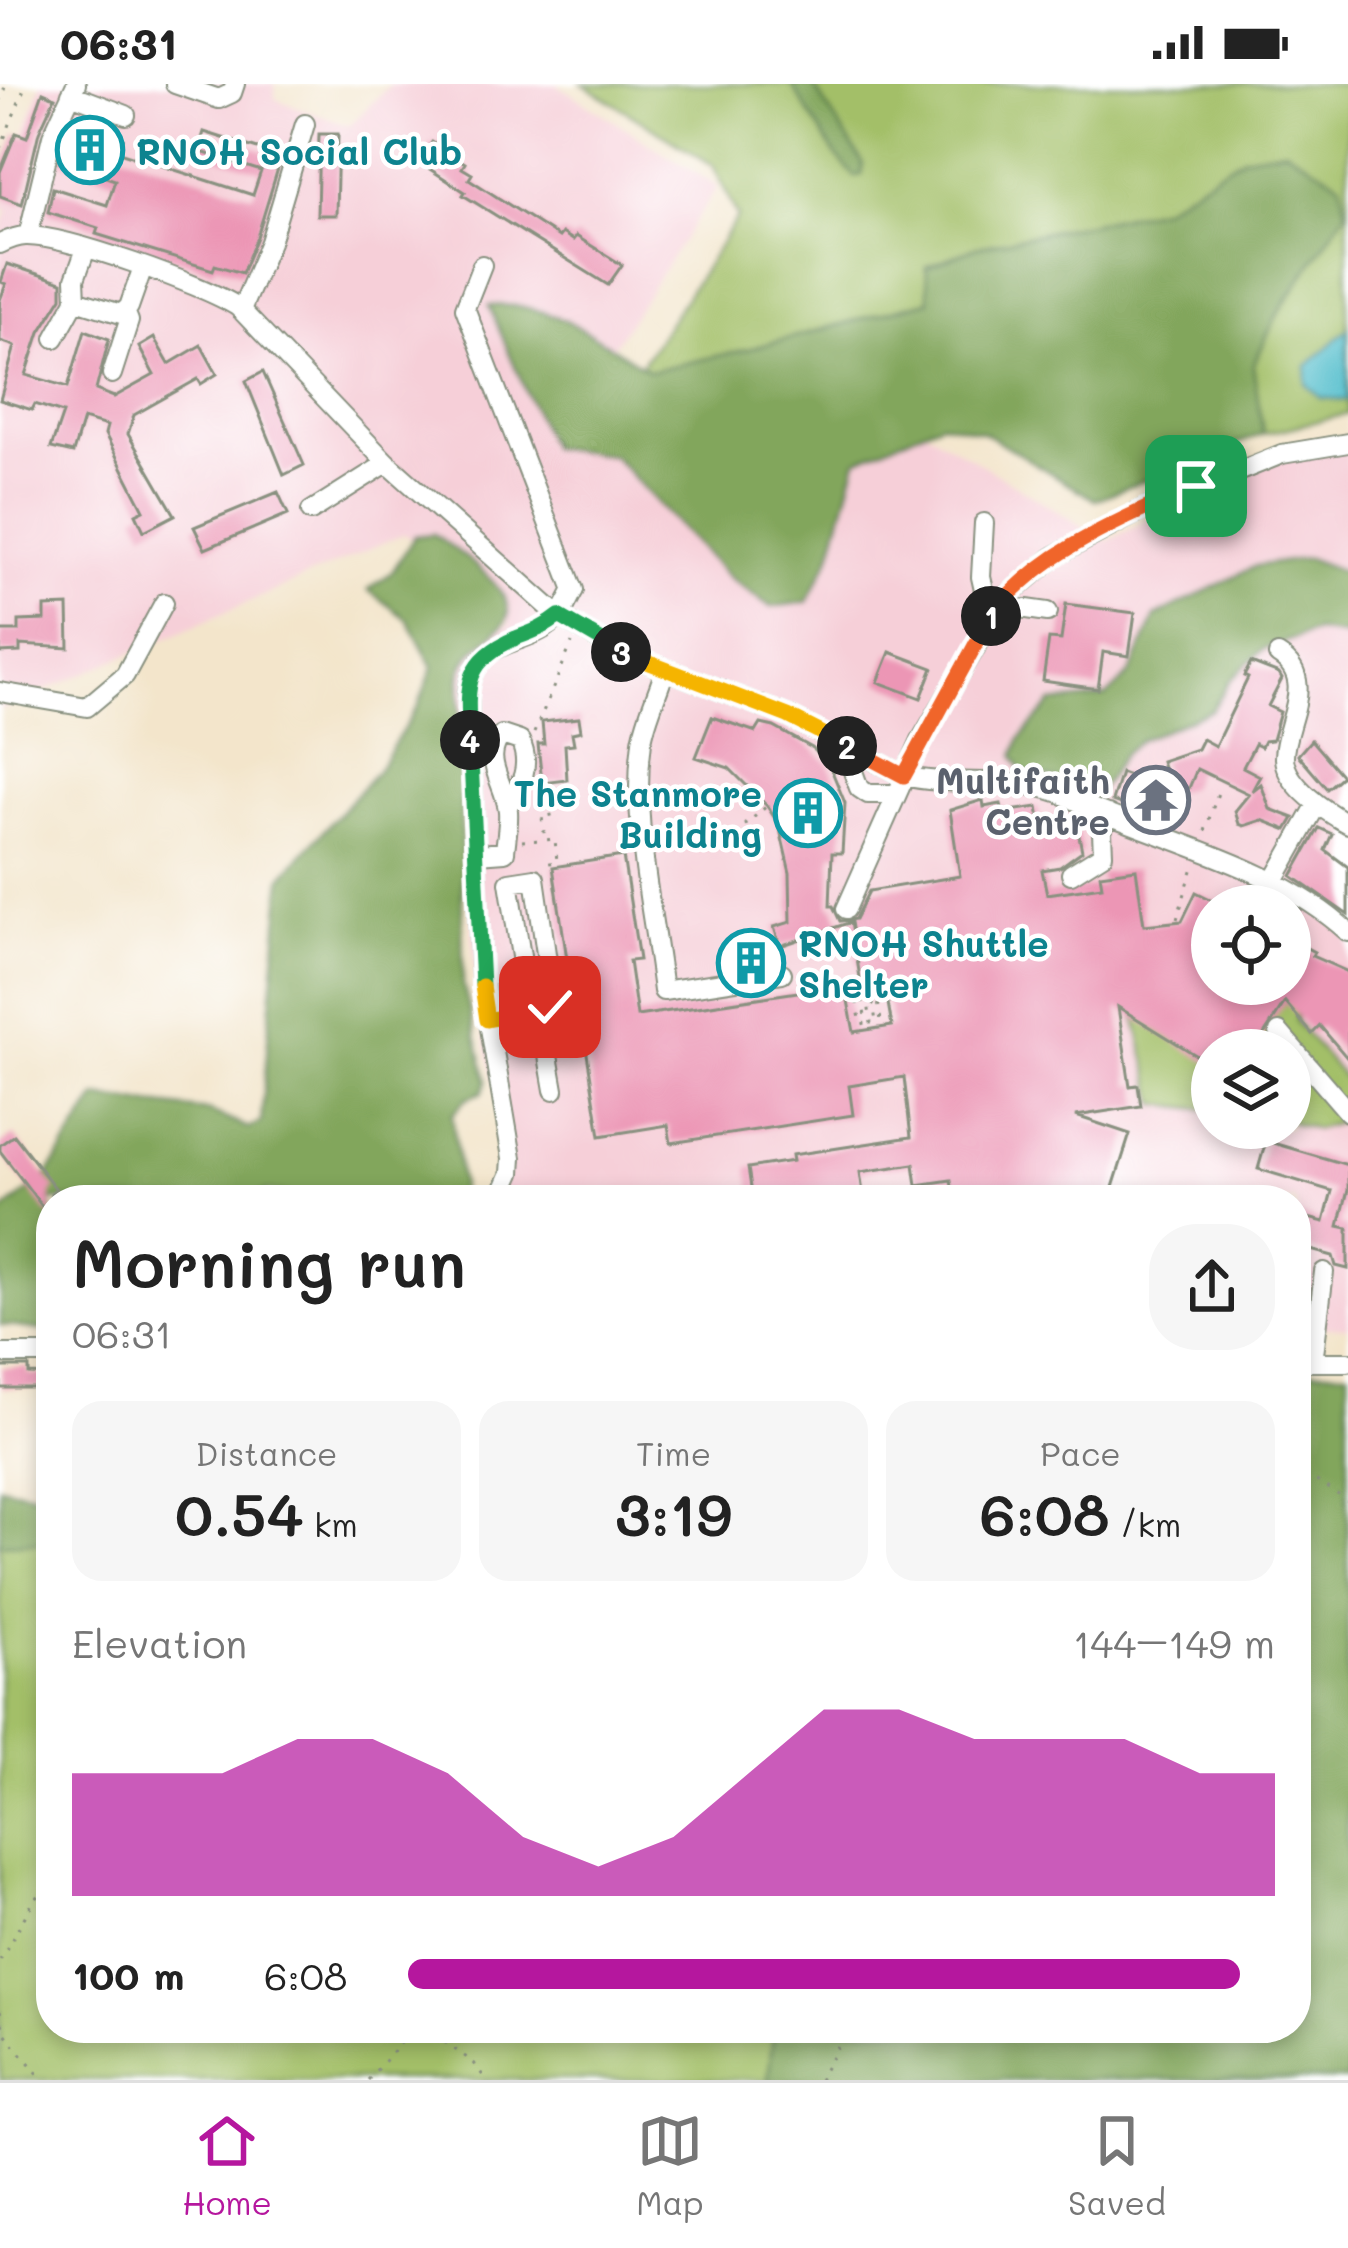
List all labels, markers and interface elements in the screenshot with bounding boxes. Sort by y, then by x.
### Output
text: 06:31 [60,13,177,71]
building icon: RNOH Social Club [55,115,125,185]
place label: RNOH Social Club [136,127,462,174]
pin [1145,435,1247,537]
icon: arrive [1163,453,1229,519]
pin: 1 [961,586,1021,646]
text: 1 [984,594,998,637]
pin: 3 [591,622,651,682]
text: 3 [611,630,631,673]
pin: 4 [440,710,500,770]
pin: 2 [817,716,877,776]
text: 4 [460,718,480,761]
text: 2 [838,724,856,767]
place label: Multifaith Centre [936,756,1110,844]
temple icon: Multifaith Centre [1121,765,1191,835]
place label: The Stanmore Building [513,769,762,857]
building icon: The Stanmore Building [773,778,843,848]
map controls [1191,885,1311,1149]
button: locate [1191,885,1311,1005]
place label: RNOH Shuttle Shelter [798,919,1049,1007]
building icon: RNOH Shuttle Shelter [716,928,786,998]
pin [499,956,601,1058]
icon: check [517,974,583,1040]
button: layers [1191,1029,1311,1149]
text: Morning run [72,1219,466,1305]
button: share [1149,1224,1275,1350]
text: 06:31 [72,1307,172,1358]
text: Distance [196,1431,338,1474]
text: Time [636,1431,711,1474]
text: Pace [1040,1431,1121,1474]
text: 0.54 [175,1474,304,1552]
text: 3:19 [615,1474,732,1552]
text: 6:08 [980,1474,1110,1552]
text: km [304,1502,358,1545]
text: /km [1110,1502,1181,1545]
text: Elevation [72,1617,247,1668]
text: 144–149 m [1073,1617,1275,1668]
text: 100 m [72,1949,184,2000]
text: 6:08 [264,1949,347,2000]
tab: Home [182,2108,272,2223]
tab: Map [636,2108,704,2223]
tab: Saved [1068,2108,1166,2223]

